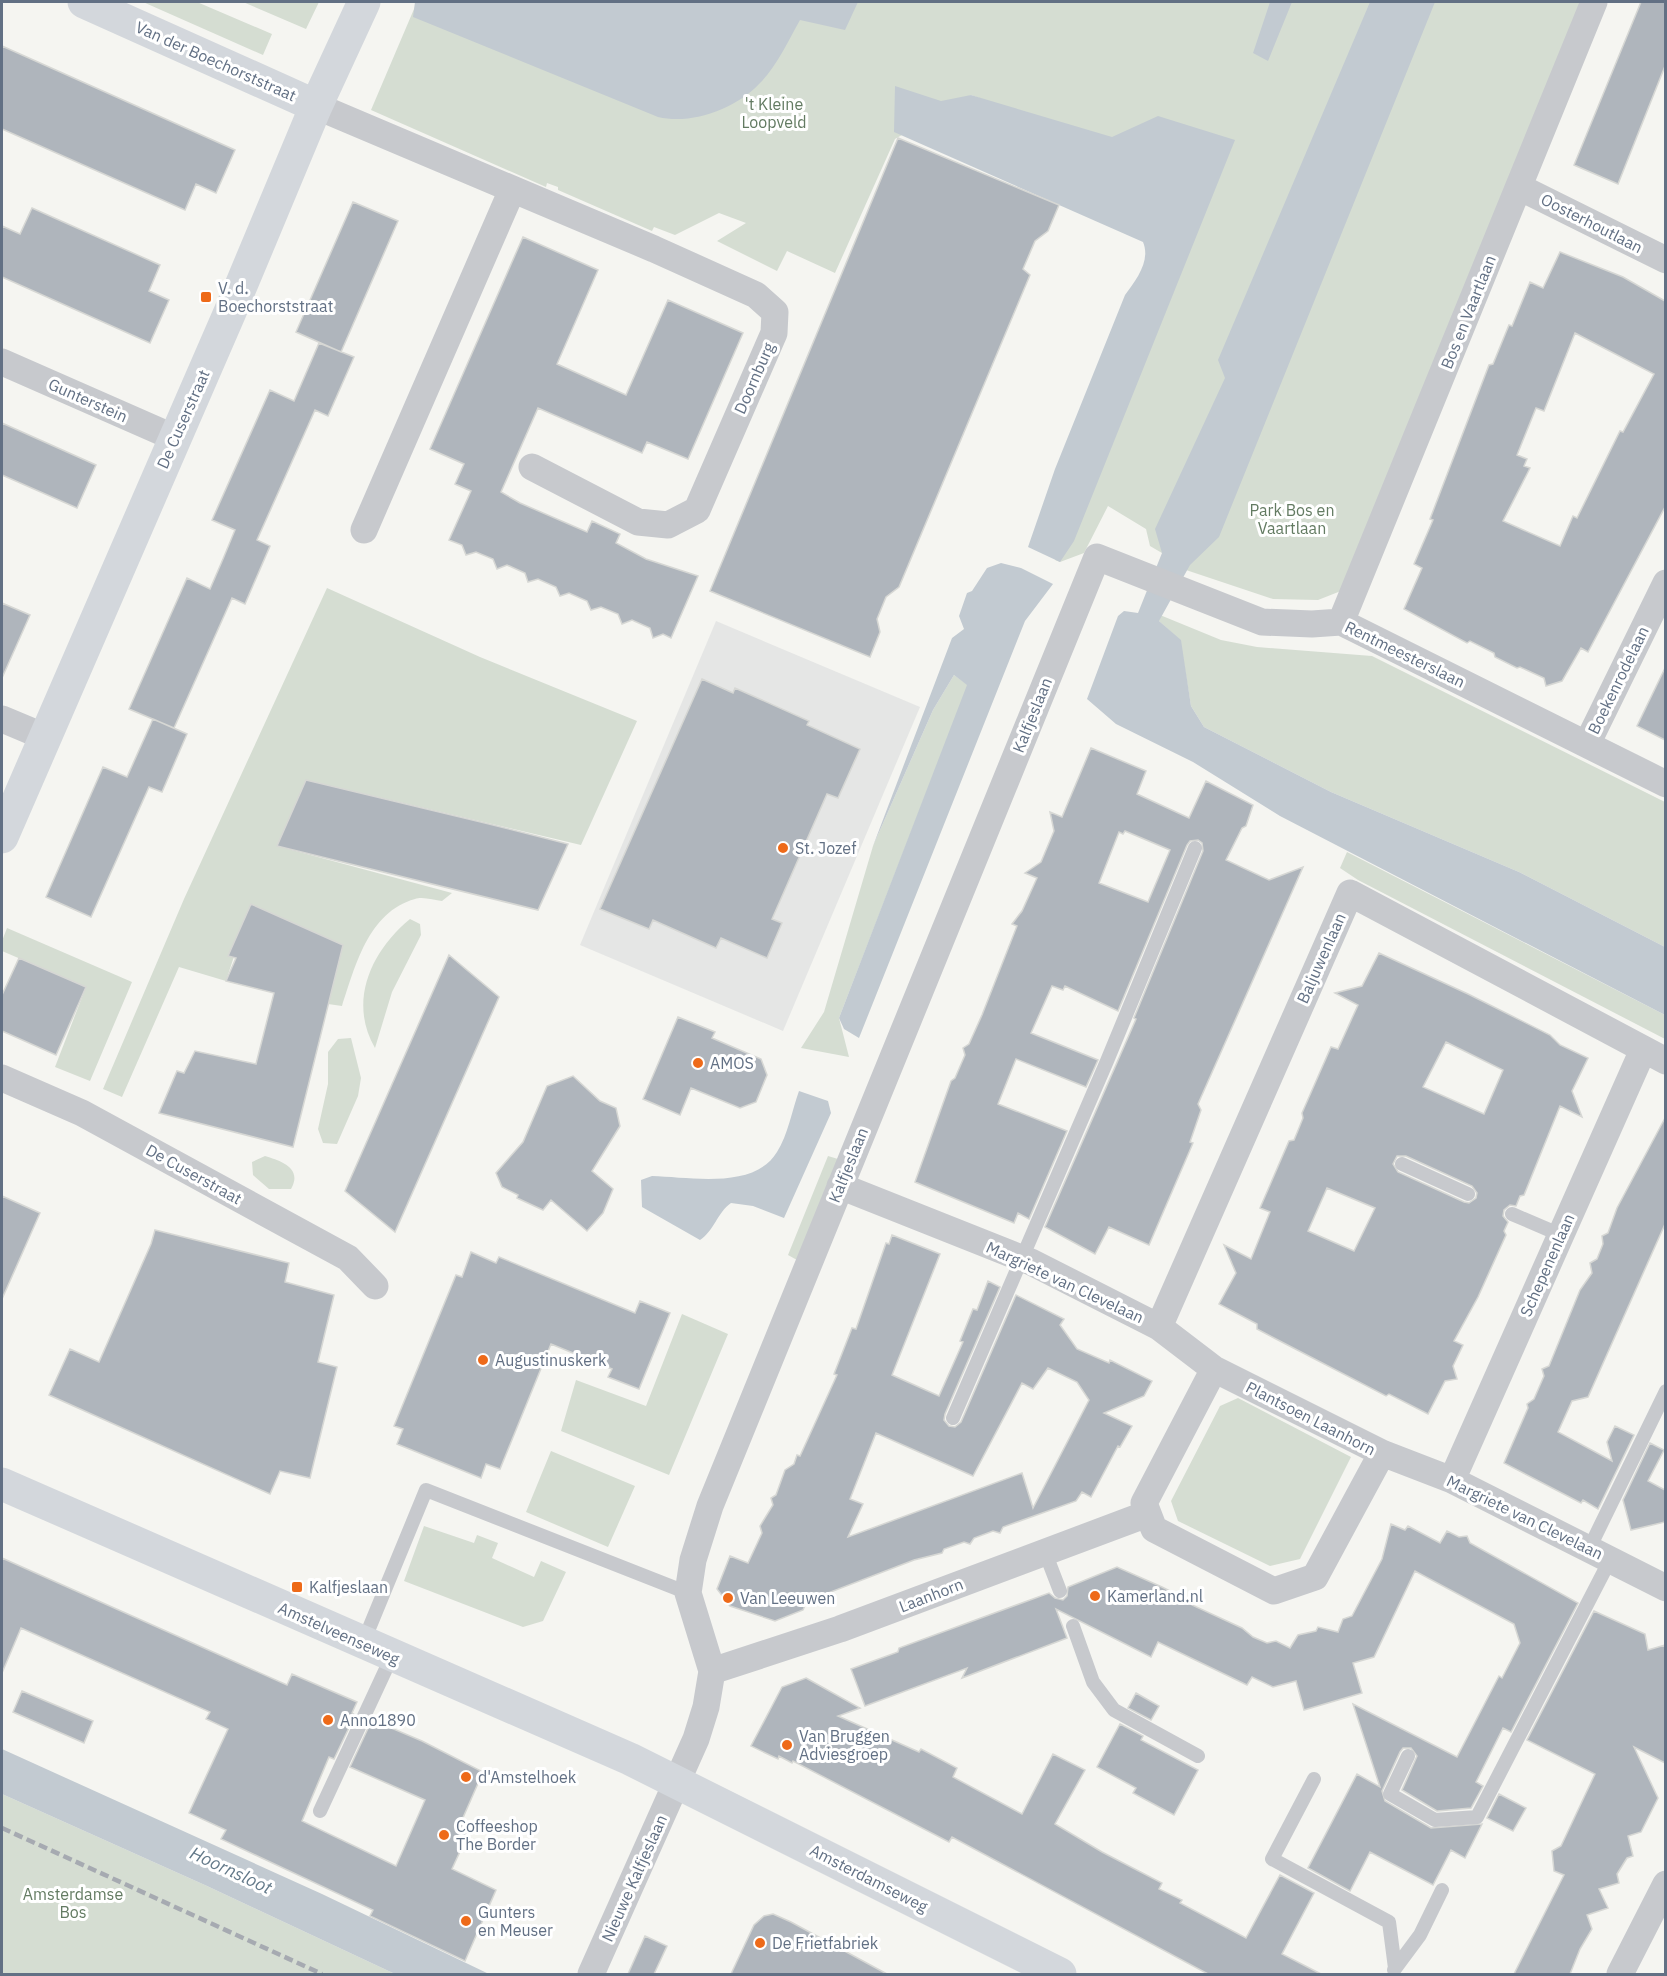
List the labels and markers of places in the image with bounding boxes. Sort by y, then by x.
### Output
place label: V. d. Boechorststraat [218,278,333,316]
marker: V. d. Boechorststraat [199,290,213,304]
place label: St. Jozef [795,838,856,858]
marker: St. Jozef [776,841,790,855]
place label: AMOS [710,1053,754,1073]
marker: AMOS [691,1056,705,1070]
place label: Augustinuskerk [495,1350,607,1370]
marker: Augustinuskerk [476,1353,490,1367]
place label: Kalfjeslaan [309,1577,388,1597]
marker: Kalfjeslaan [290,1580,304,1594]
place label: Kamerland.nl [1107,1586,1203,1606]
place label: Van Leeuwen [740,1588,835,1608]
marker: Kamerland.nl [1088,1589,1102,1603]
marker: Van Leeuwen [721,1591,735,1605]
place label: Anno1890 [340,1710,416,1730]
marker: Anno1890 [321,1713,335,1727]
place label: Van Bruggen Adviesgroep [799,1726,890,1764]
marker: Van Bruggen Adviesgroep [780,1738,794,1752]
place label: d'Amstelhoek [478,1767,577,1787]
marker: d'Amstelhoek [459,1770,473,1784]
place label: Coffeeshop The Border [456,1816,538,1854]
marker: Coffeeshop The Border [437,1828,451,1842]
place label: Gunters en Meuser [478,1902,553,1940]
marker: Gunters en Meuser [459,1914,473,1928]
place label: De Frietfabriek [772,1933,879,1953]
marker: De Frietfabriek [753,1936,767,1950]

